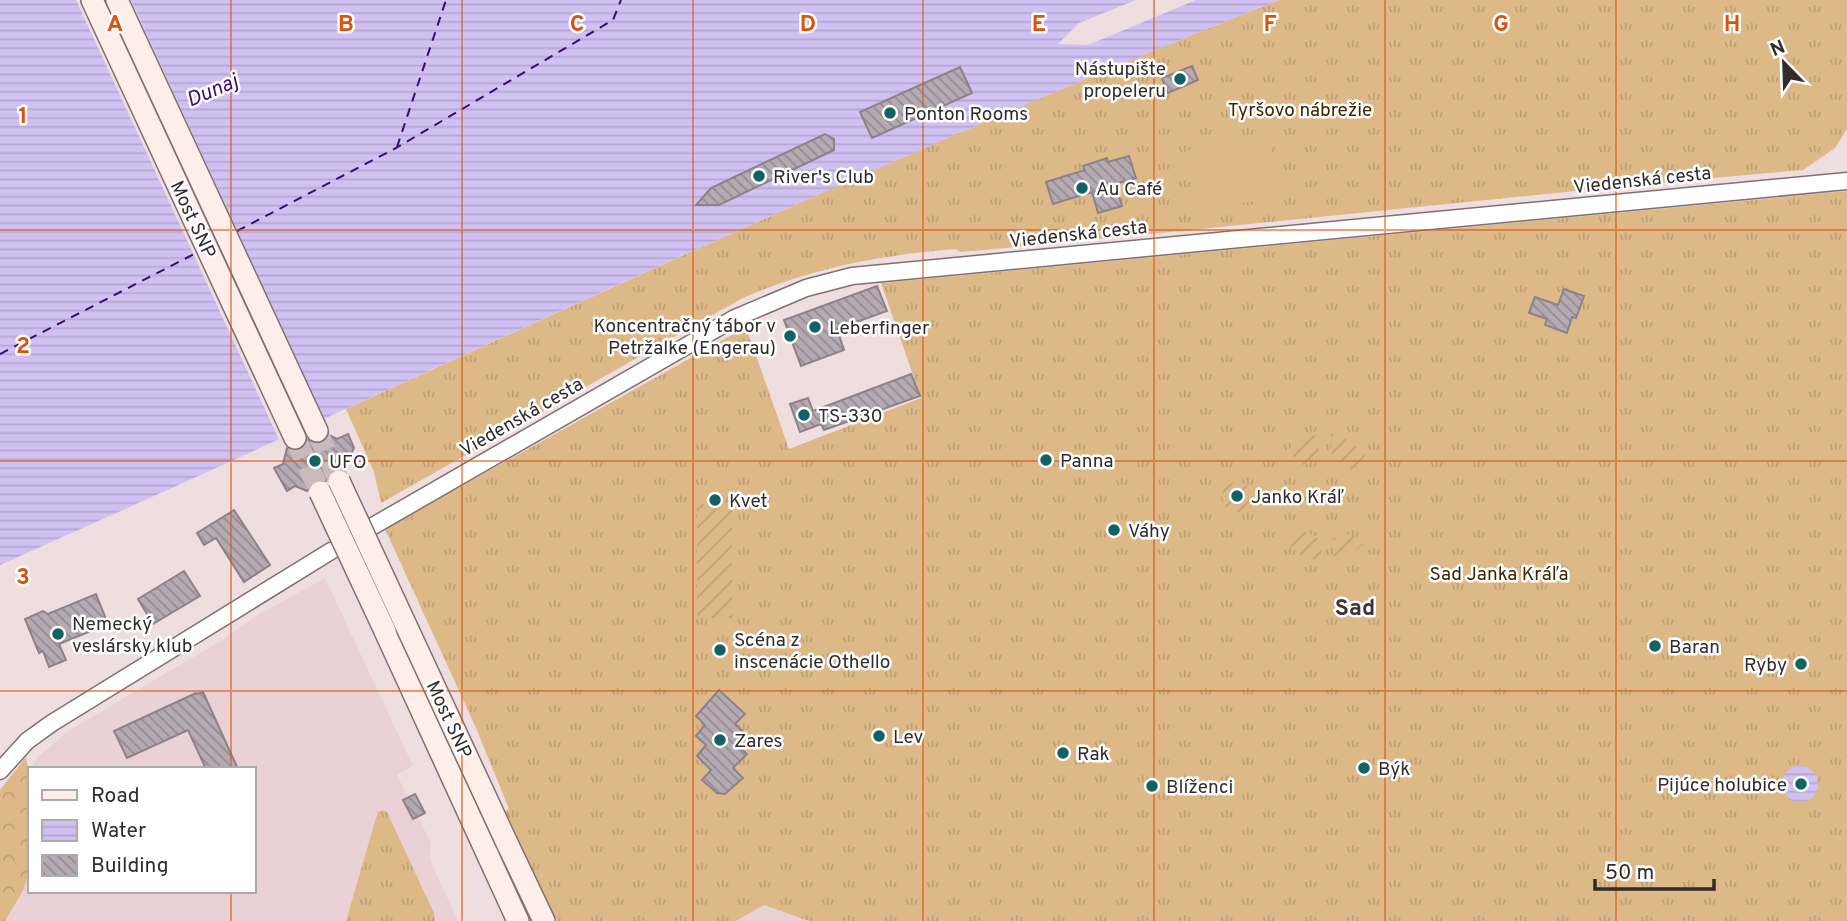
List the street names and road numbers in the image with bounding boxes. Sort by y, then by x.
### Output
street label: Viedenská cesta [1572,162,1712,200]
street label: Most SNP [164,177,221,262]
street label: Viedenská cesta [1008,216,1148,254]
street label: Viedenská cesta [456,373,588,463]
street label: Most SNP [420,677,477,762]

